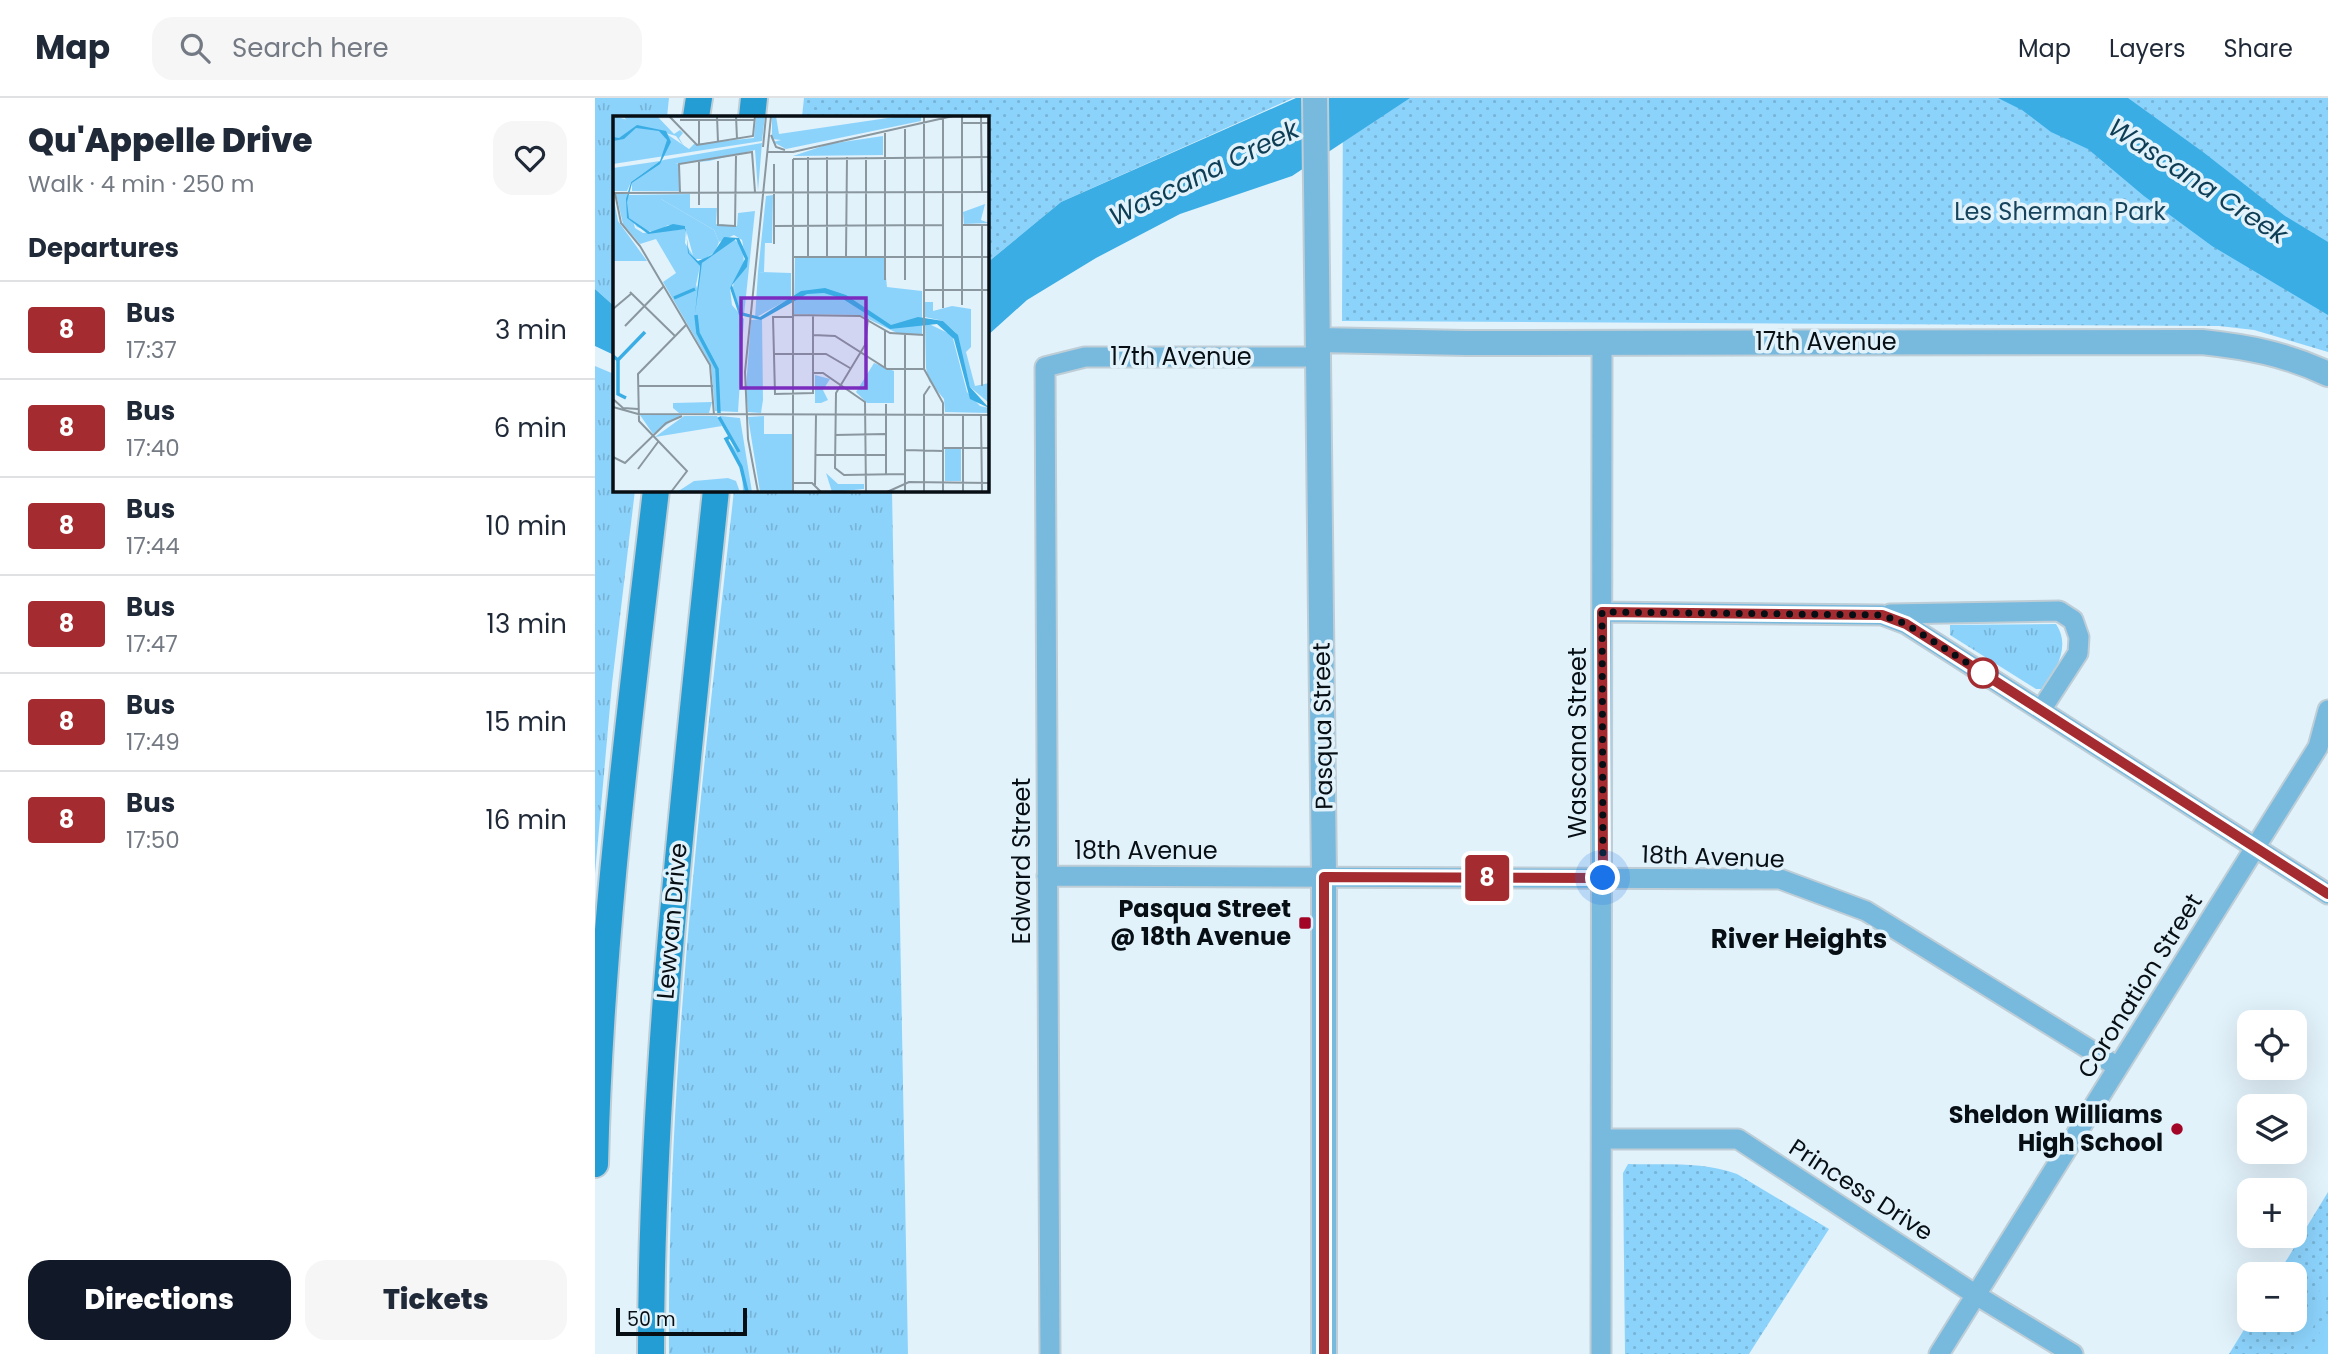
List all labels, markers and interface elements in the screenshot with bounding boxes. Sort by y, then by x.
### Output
search box [152,17,642,80]
text: Map [35,24,110,71]
icon: search [176,29,214,67]
text: Search here [232,30,389,66]
text: Map [2018,32,2071,65]
text: Layers [2109,32,2185,65]
text: Share [2223,32,2293,65]
water label: Wascana Creek [2101,109,2296,253]
water label: Wascana Creek [1103,111,1306,235]
inset map [613,116,989,492]
text: Qu'Appelle Drive [28,117,313,164]
button: heart [493,121,567,195]
text: Walk · 4 min · 250 m [28,168,254,200]
park label: Les Sherman Park [1954,195,2166,228]
text: Departures [28,230,179,266]
text: Bus [126,295,175,331]
text: 3 min [495,312,567,348]
text: 8 [59,313,74,346]
street label: 17th Avenue [1755,325,1897,358]
text: 17:37 [126,334,177,366]
street label: 17th Avenue [1110,340,1252,373]
text: Bus [126,393,175,429]
text: 6 min [494,410,567,446]
text: 8 [59,411,74,444]
text: 17:40 [126,432,180,464]
text: Bus [126,491,175,527]
text: 10 min [486,508,567,544]
text: 8 [59,509,74,542]
text: 17:44 [126,530,180,562]
text: Bus [126,589,175,625]
text: 13 min [487,606,567,642]
text: 8 [59,607,74,640]
text: 17:47 [126,628,178,660]
street label: Pasqua Street [1305,642,1340,810]
street label: Wascana Street [1561,647,1594,839]
unlabelled marker [1968,658,1998,688]
text: Bus [126,687,175,723]
text: 15 min [486,704,567,740]
text: 8 [59,705,74,738]
text: 17:49 [126,726,180,758]
street label: Edward Street [1005,778,1038,944]
text: Bus [126,785,175,821]
text: 16 min [485,802,567,838]
text: 8 [59,803,74,836]
text: 17:50 [126,824,180,856]
street label: 18th Avenue [1074,834,1218,867]
street label: 18th Avenue [1641,838,1785,875]
street label: Lewvan Drive [648,842,695,1000]
line badge: 8 [1464,855,1510,901]
your location [1585,860,1620,895]
text: 8 [1479,861,1495,894]
street label: Coronation Street [2069,887,2210,1084]
place label: Pasqua Street @ 18th Avenue [1110,892,1291,953]
marker: Pasqua Street @ 18th Avenue [1297,915,1313,931]
district label: River Heights [1711,921,1887,957]
map controls [2237,1010,2307,1332]
button: locate [2237,1010,2307,1080]
button: layers [2237,1094,2307,1164]
place label: Sheldon Williams High School [1949,1098,2163,1159]
marker: Sheldon Williams High School [2169,1121,2185,1137]
street label: Princess Drive [1783,1131,1940,1248]
button: + [2237,1178,2307,1248]
button: Directions [28,1260,291,1340]
button: Tickets [305,1260,567,1340]
button: − [2237,1262,2307,1332]
scale bar [616,1305,747,1337]
text: 50 m [627,1306,676,1333]

